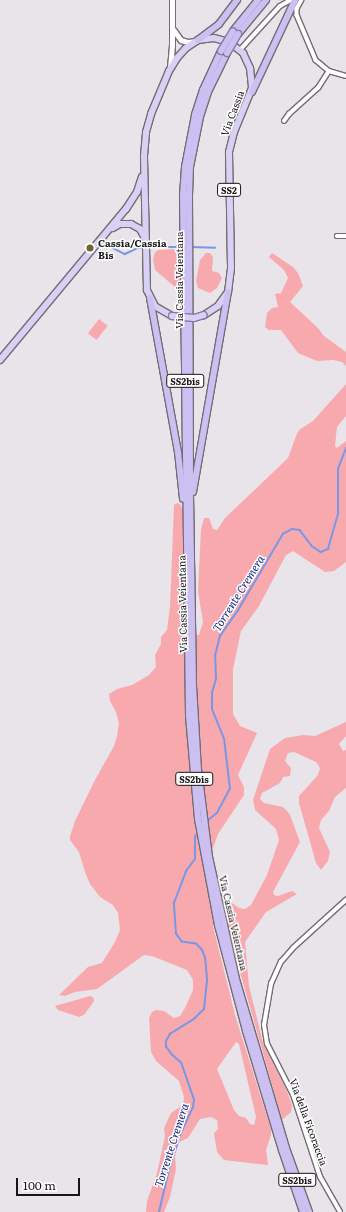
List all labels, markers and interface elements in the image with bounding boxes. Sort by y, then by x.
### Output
street label: Via Cassia [218,88,246,138]
road number: SS2 [217,183,241,197]
street label: Via Cassia Veientana [173,231,185,329]
place label: Cassia/Cassia Bis [98,236,167,260]
marker: Cassia/Cassia Bis [85,243,95,253]
road number: SS2bis [166,374,204,388]
water label: Torrente Cremera [209,553,267,633]
street label: Via Cassia Veientana [175,555,189,653]
road number: SS2bis [175,772,213,786]
street label: Via Cassia Veientana [217,874,251,972]
street label: Via della Ficoraccia [288,1077,330,1167]
water label: Torrente Cremera [151,1102,191,1188]
scale bar [18,1170,82,1196]
road number: SS2bis [278,1173,316,1187]
text: 100 m [23,1176,56,1194]

